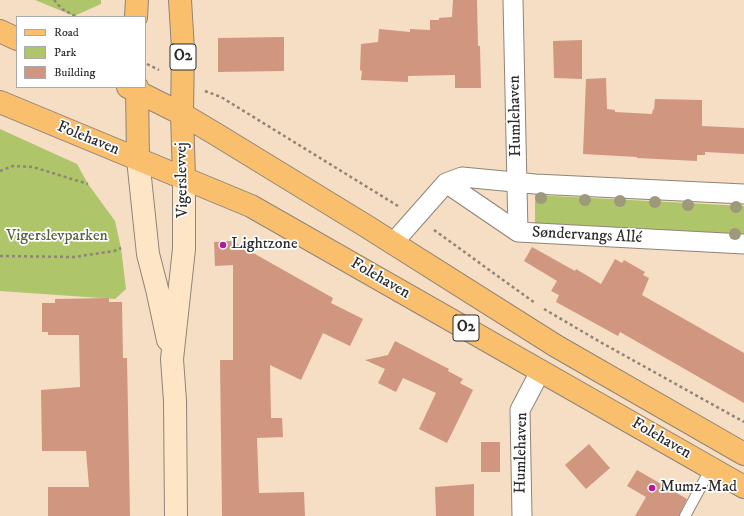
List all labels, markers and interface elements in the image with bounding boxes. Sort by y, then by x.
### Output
legend [16,16,146,88]
text: Road [54,25,79,40]
road number: O2 [170,44,196,70]
text: Park [54,45,76,60]
text: Building [54,65,95,80]
street label: Humlehaven [506,75,526,157]
street label: Folehaven [54,118,122,160]
street label: Vigerslevvej [173,142,193,218]
street label: Søndervangs Allé [531,224,643,248]
park label: Vigerslevparken [6,227,108,247]
place label: Lightzone [231,235,298,255]
marker: Lightzone [218,240,228,250]
street label: Folehaven [347,254,413,304]
road number: O2 [453,315,479,341]
street label: Humlehaven [512,412,532,494]
street label: Folehaven [628,414,694,464]
place label: Mumz-Mad [660,478,737,498]
marker: Mumz-Mad [647,483,657,493]

